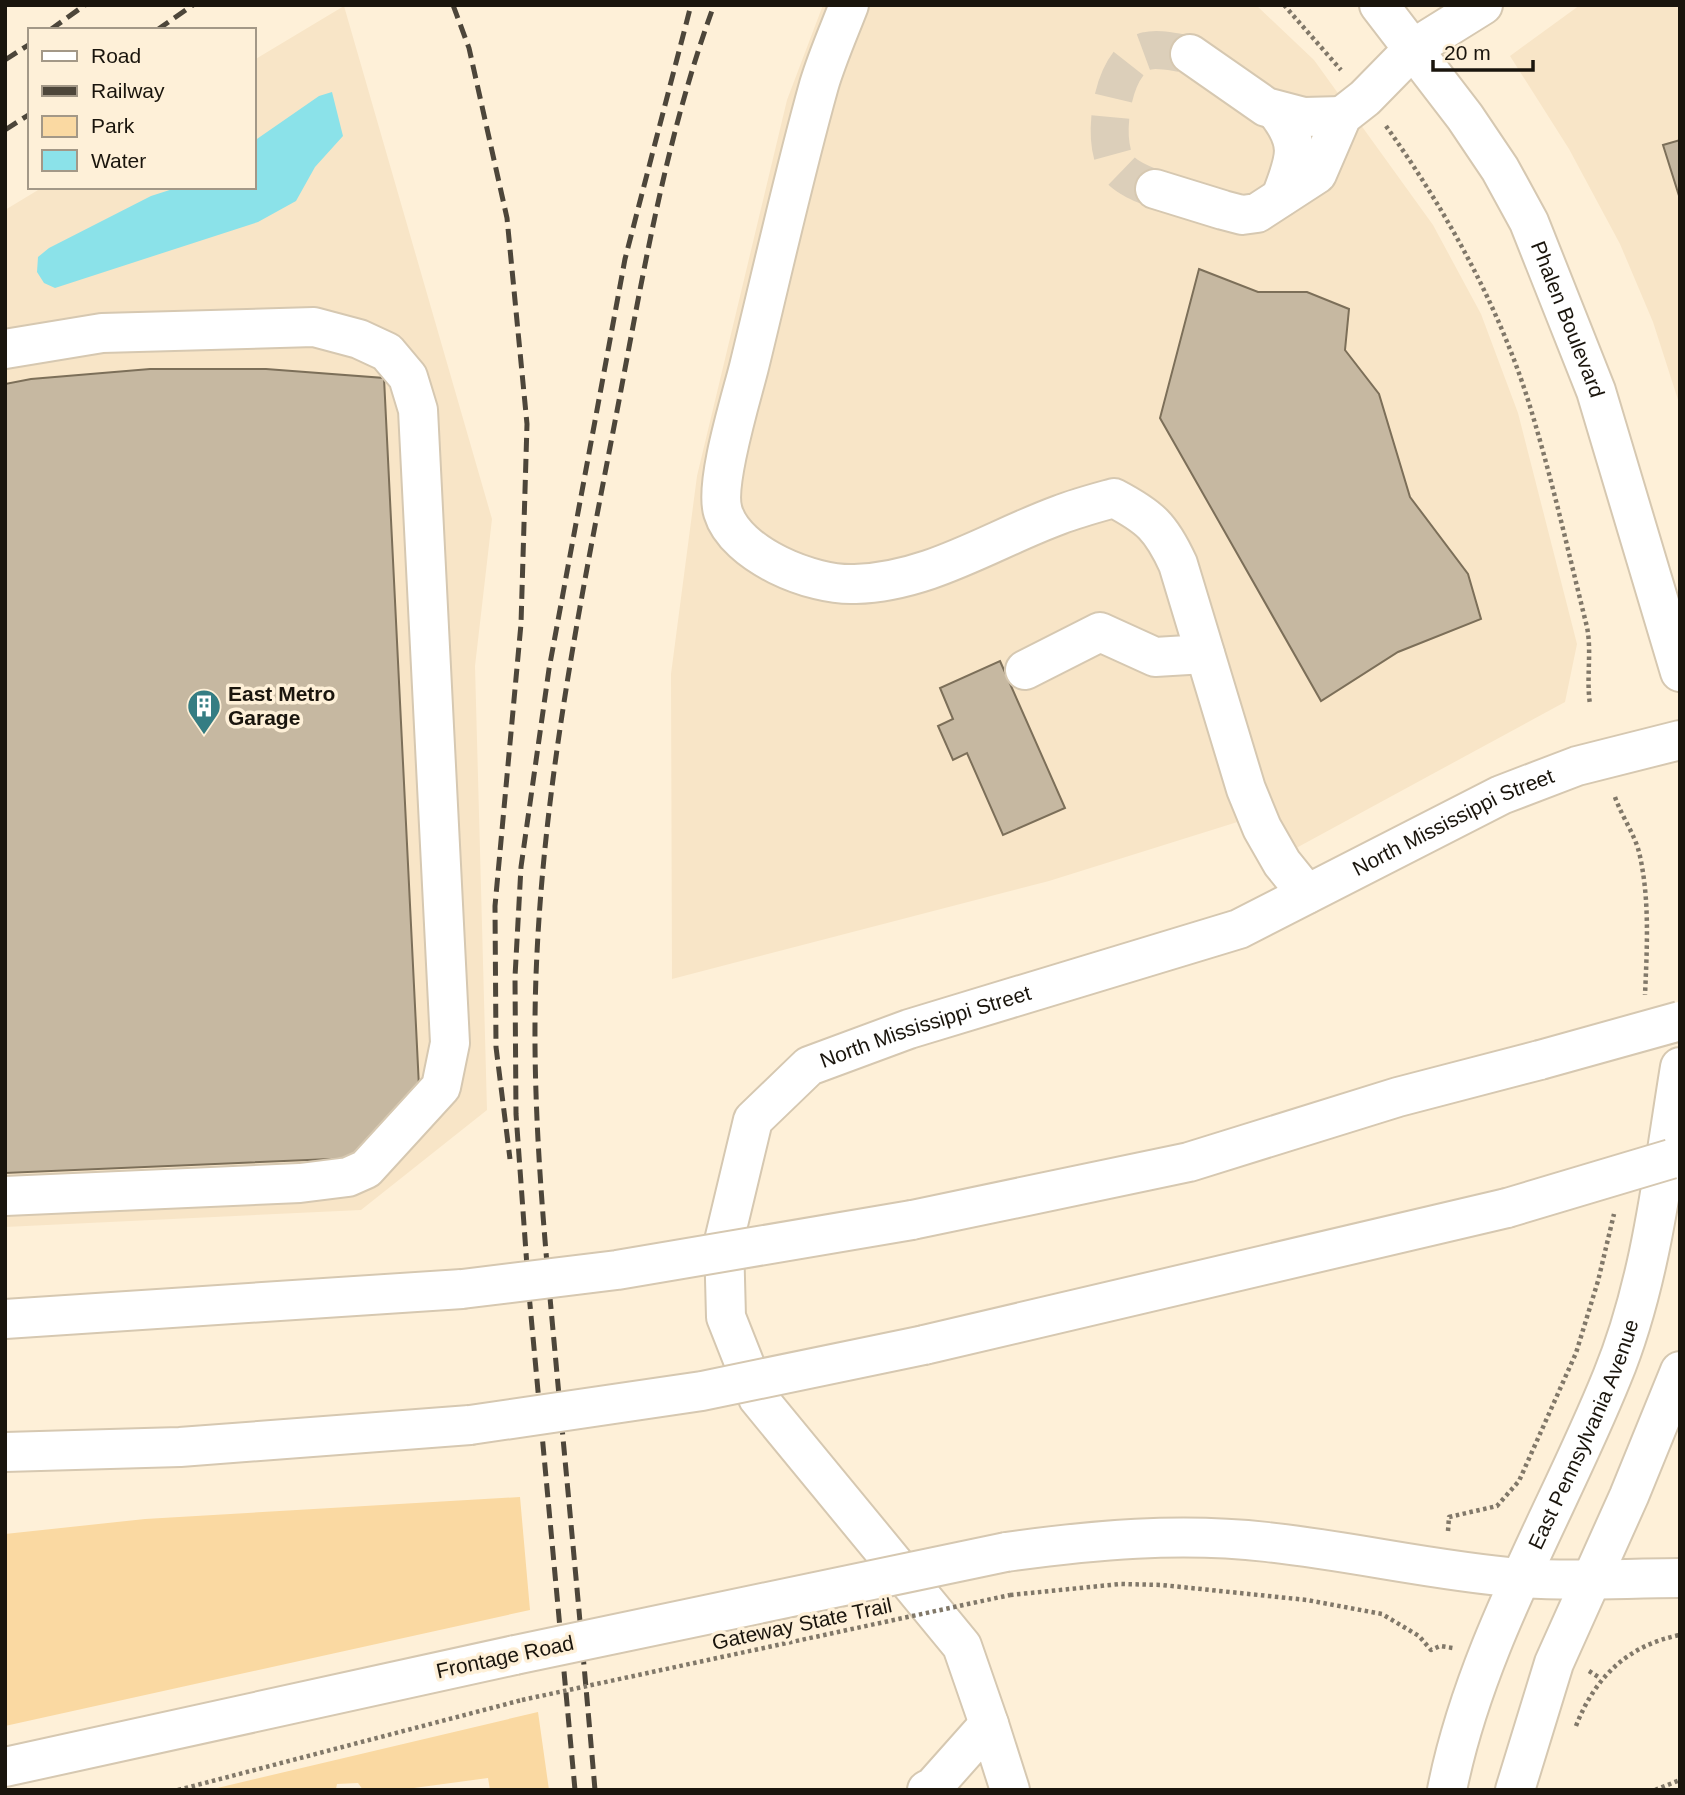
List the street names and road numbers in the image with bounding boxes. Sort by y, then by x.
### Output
street label: Phalen Boulevard [1527,238,1609,400]
street label: North Mississippi Street [1349,764,1557,880]
street label: North Mississippi Street [817,981,1034,1072]
street label: East Pennsylvania Avenue [1523,1316,1643,1553]
street label: Gateway State Trail [710,1593,894,1654]
street label: Frontage Road [434,1631,576,1682]

